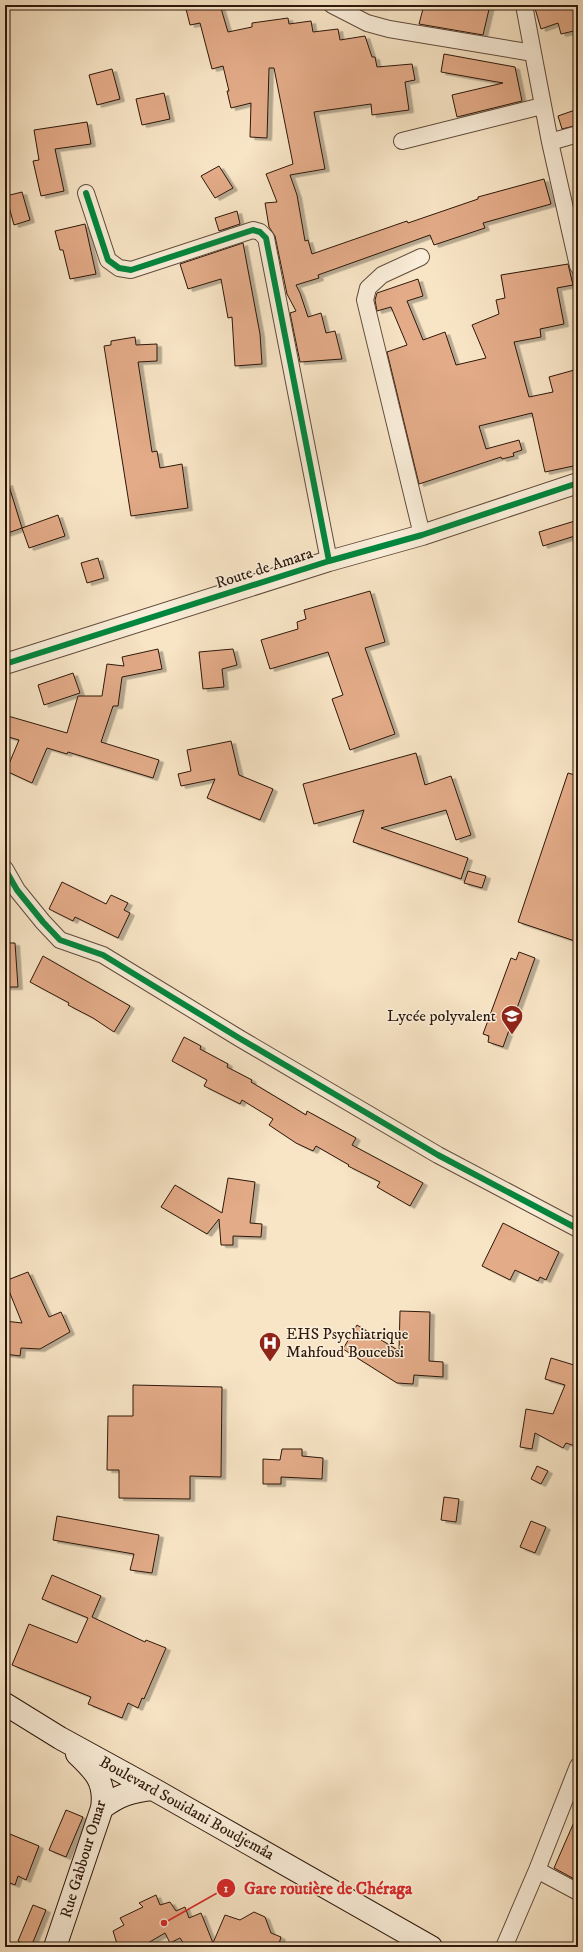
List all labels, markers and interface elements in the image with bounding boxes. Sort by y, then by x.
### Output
street label: Route de Amara [213,543,315,593]
school or university icon: Lycée polyvalent [499,1003,525,1036]
place label: Lycée polyvalent [387,1006,496,1026]
place label: EHS Psychiatrique Mahfoud Boucebsi [286,1324,409,1362]
hospital icon: EHS Psychiatrique Mahfoud Boucebsi [257,1330,283,1363]
street label: Boulevard Souidani Boudjemâa [96,1752,278,1864]
street label: Rue Gabbour Omar [56,1798,110,1920]
callout: Gare routière de Chéraga [216,1873,420,1902]
text: Gare routière de Chéraga [244,1878,413,1900]
text: 1 [224,1881,229,1896]

